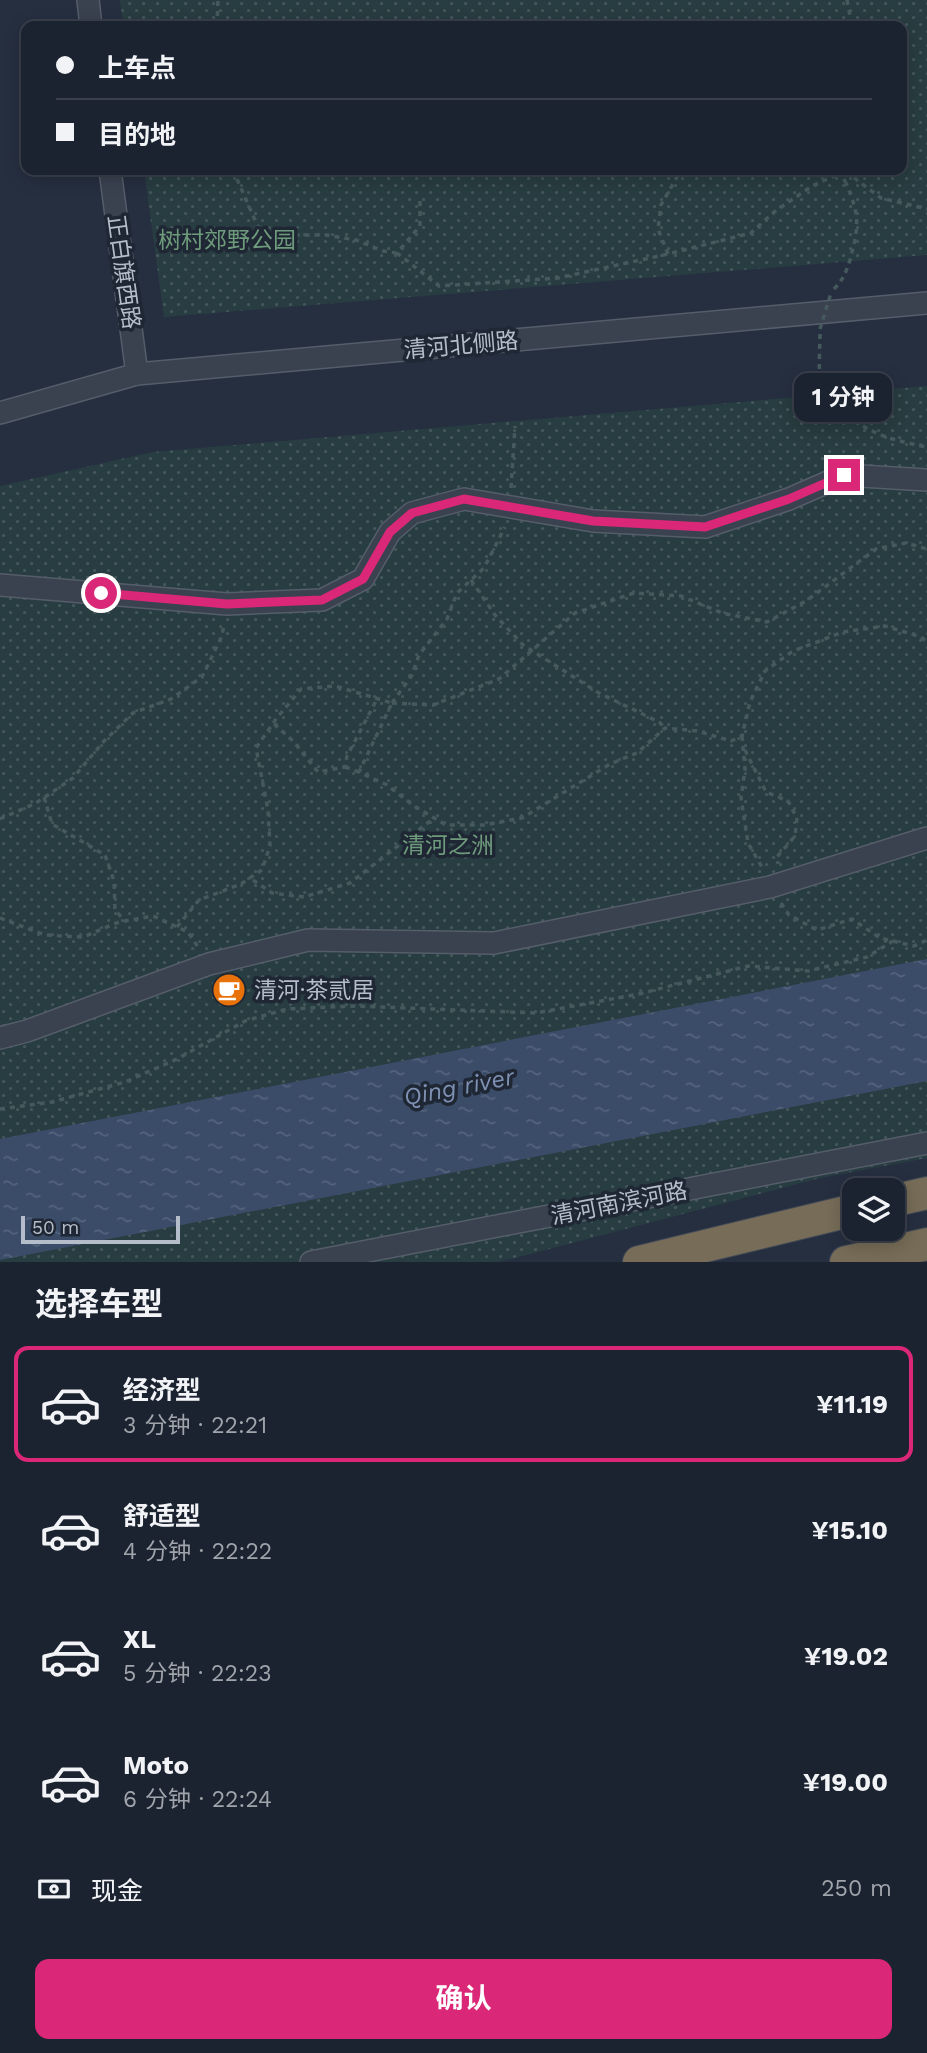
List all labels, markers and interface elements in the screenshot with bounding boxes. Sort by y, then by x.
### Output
text: 上车点 [98,53,176,83]
text: 目的地 [98,120,176,150]
street label: 正白旗西路 [102,213,145,331]
park label: 树村郊野公园 [158,227,296,254]
street label: 清河北侧路 [403,327,520,364]
callout: 1 分钟 [795,374,893,422]
text: 1 分钟 [812,384,874,411]
route end [828,459,860,491]
route start [85,577,117,609]
park label: 清河之洲 [402,832,494,859]
cafe icon: 清河·茶贰居 [210,971,248,1009]
place label: 清河·茶贰居 [254,977,374,1004]
water label: Qing river [401,1062,518,1111]
street label: 清河南滨河路 [549,1177,689,1230]
map controls [842,1178,905,1241]
button: layers [842,1178,905,1241]
scale bar [21,1213,180,1245]
text: 50 m [32,1216,79,1239]
text: 选择车型 [35,1285,163,1323]
icon: car [39,1373,102,1436]
text: 经济型 [123,1375,201,1405]
text: ¥11.19 [816,1389,888,1419]
text: 3 分钟 · 22:21 [123,1412,267,1439]
icon: car [39,1499,102,1562]
text: 舒适型 [123,1501,201,1531]
text: ¥15.10 [811,1515,888,1545]
text: 4 分钟 · 22:22 [123,1538,272,1565]
text: XL [123,1624,156,1654]
icon: car [39,1625,102,1688]
text: ¥19.02 [804,1641,888,1671]
text: 5 分钟 · 22:23 [123,1660,272,1687]
text: Moto [123,1750,189,1780]
icon: car [39,1751,102,1814]
text: ¥19.00 [803,1767,888,1797]
text: 6 分钟 · 22:24 [123,1786,272,1813]
icon: cash [35,1870,73,1908]
text: 250 m [821,1875,892,1902]
text: 现金 [91,1876,143,1906]
button: 确认 [35,1959,892,2039]

